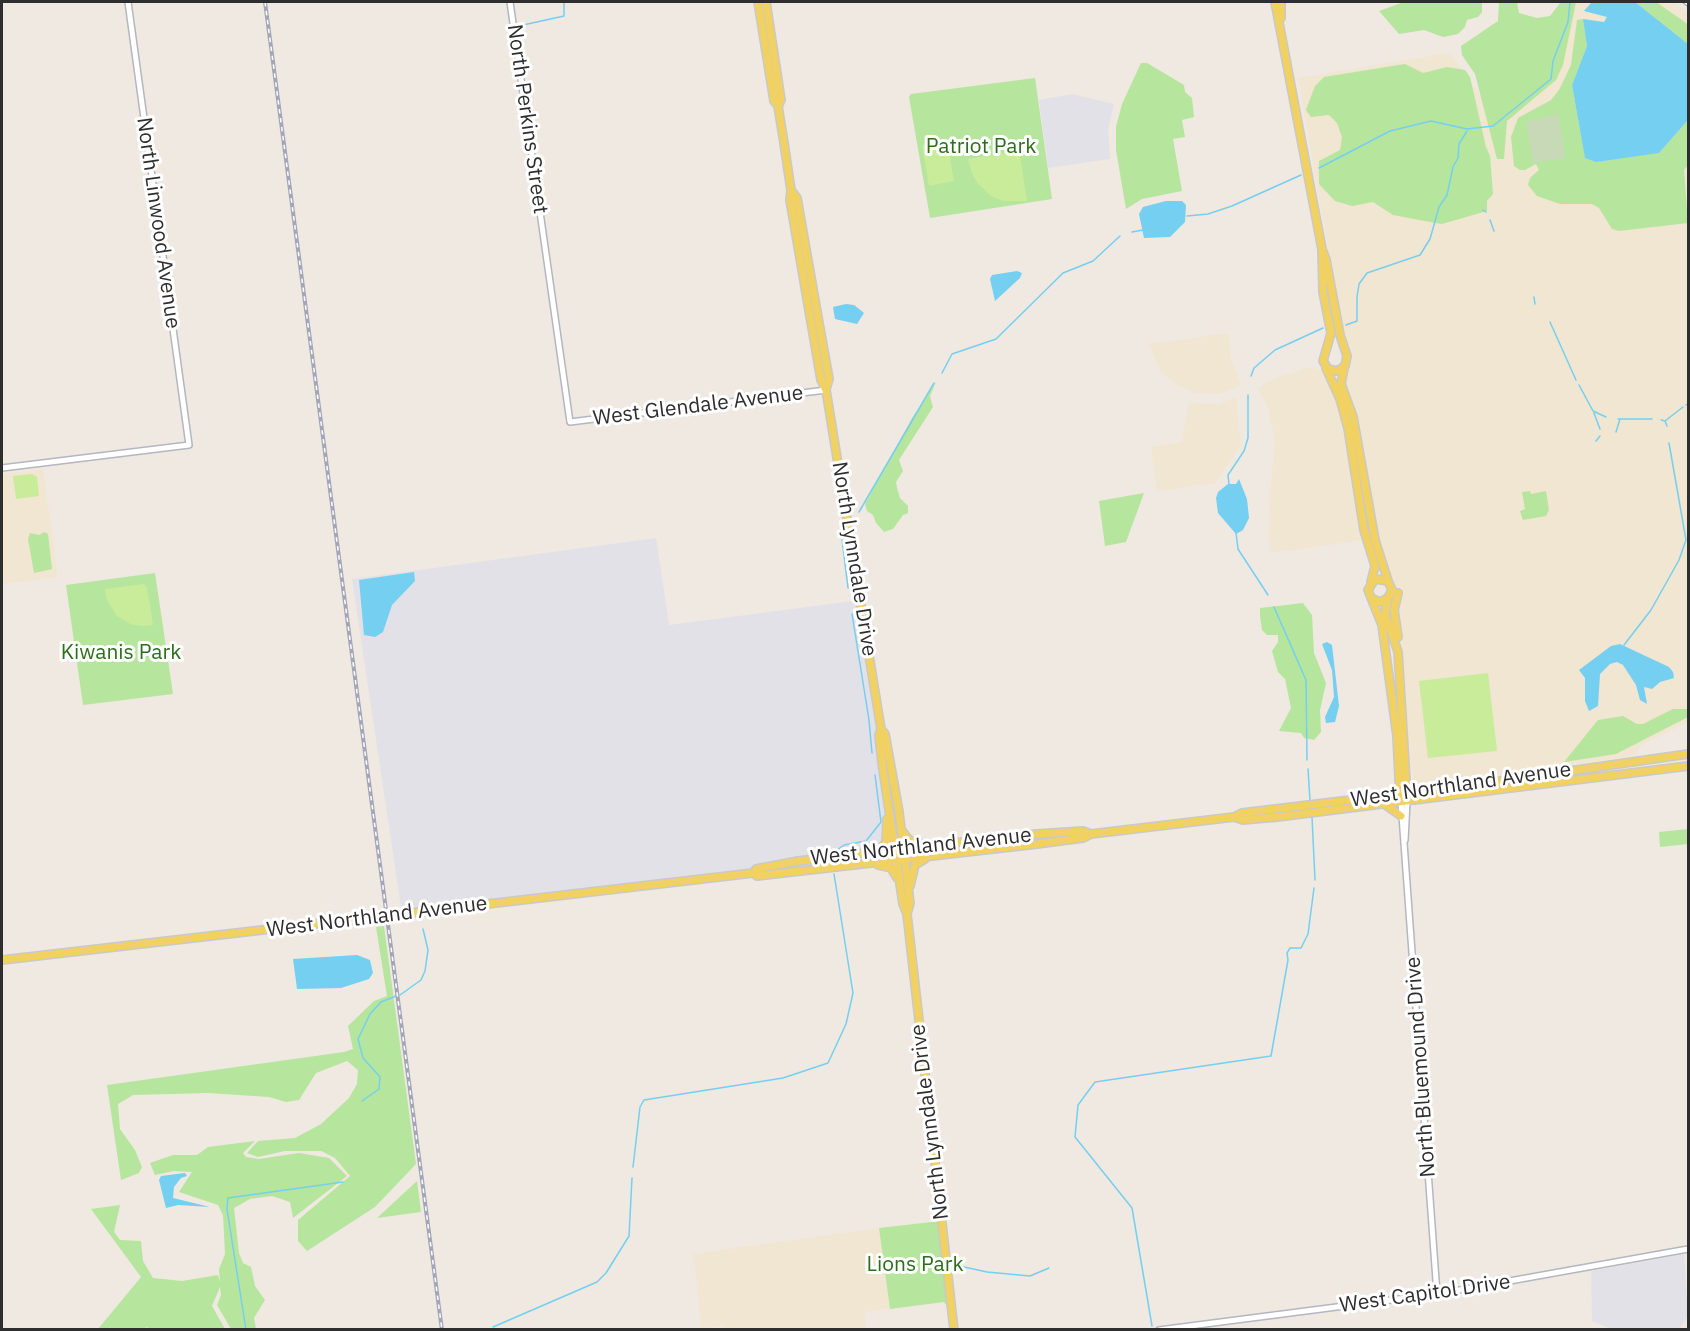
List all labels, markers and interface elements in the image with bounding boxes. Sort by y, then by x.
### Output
street label: North Perkins Street [501,23,553,215]
street label: North Linwood Avenue [131,116,185,330]
park label: Patriot Park [926,134,1036,160]
street label: West Glendale Avenue [591,381,805,431]
street label: North Lynndale Drive [826,460,882,658]
park label: Kiwanis Park [61,640,181,666]
street label: West Northland Avenue [1349,757,1573,813]
street label: West Northland Avenue [809,823,1033,871]
street label: West Northland Avenue [265,891,489,943]
street label: North Bluemound Drive [1401,956,1441,1178]
street label: North Lynndale Drive [905,1023,955,1221]
park label: Lions Park [866,1252,964,1278]
street label: West Capitol Drive [1338,1270,1512,1318]

